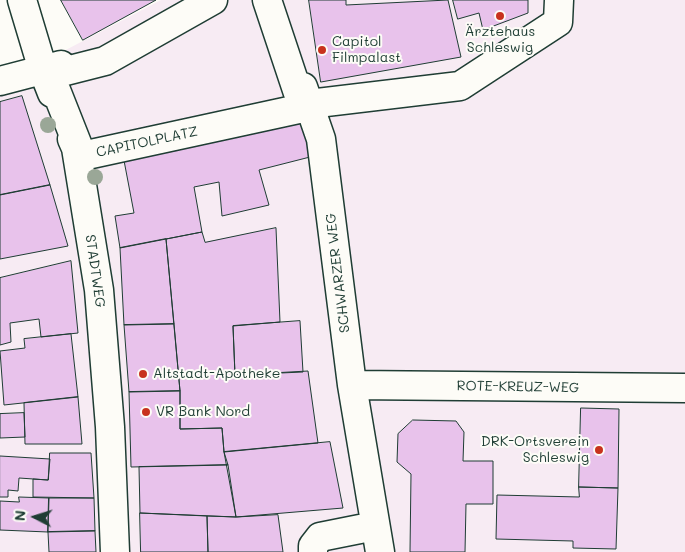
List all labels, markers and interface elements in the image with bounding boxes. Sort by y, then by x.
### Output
marker: Ärztehaus Schleswig [494,10,506,22]
place label: Ärztehaus Schleswig [465,24,535,56]
place label: Capitol Filmpalast [332,34,401,66]
marker: Capitol Filmpalast [316,44,328,56]
street label: CAPITOLPLATZ [95,123,199,161]
street label: SCHWARZER WEG [322,212,354,334]
street label: STADTWEG [82,233,108,309]
place label: Altstadt-Apotheke [153,366,280,382]
marker: Altstadt-Apotheke [137,368,149,380]
street label: ROTE-KREUZ-WEG [457,378,579,396]
place label: VR Bank Nord [156,404,250,420]
marker: VR Bank Nord [140,406,152,418]
place label: DRK-Ortsverein Schleswig [481,434,589,467]
marker: DRK-Ortsverein Schleswig [593,444,605,456]
north arrow [10,492,60,542]
text: N [10,510,29,522]

